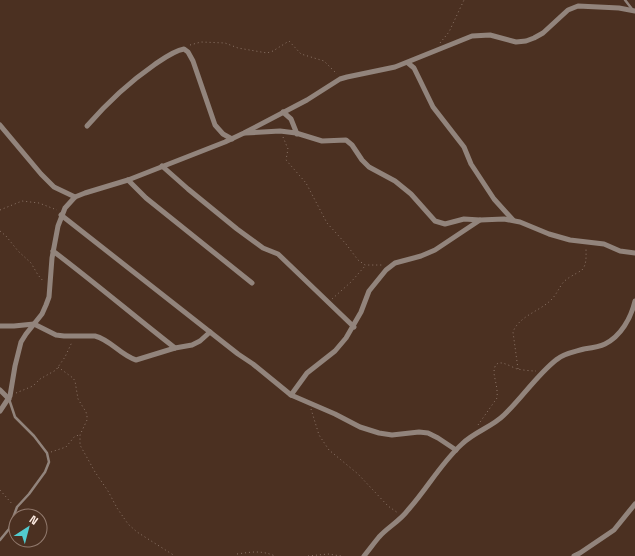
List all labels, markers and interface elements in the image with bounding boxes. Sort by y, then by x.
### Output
north arrow [8,508,48,548]
text: N [27,512,41,528]

